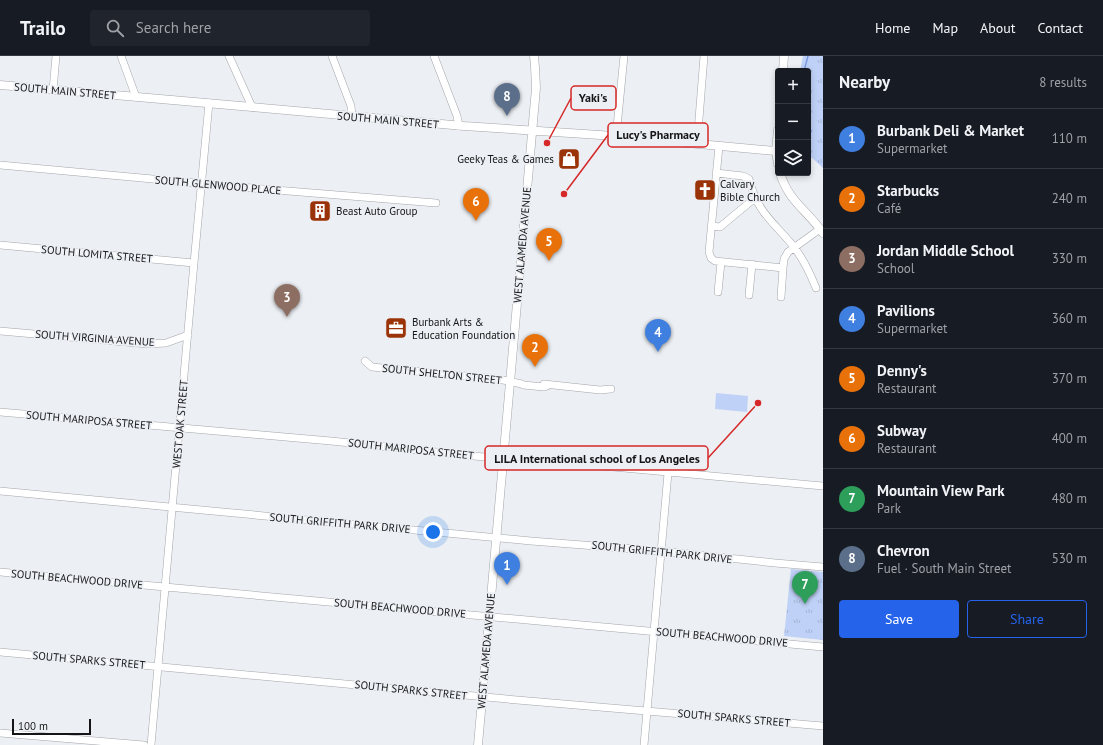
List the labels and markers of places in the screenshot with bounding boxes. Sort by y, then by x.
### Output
pin: 8 [494,83,520,116]
callout: Yaki's [571,86,616,110]
callout: Lucy's Pharmacy [608,123,708,147]
shop icon: Geeky Teas & Games [556,146,582,172]
place label: Geeky Teas & Games [457,152,554,166]
church icon: Calvary Bible Church [692,177,718,203]
place label: Calvary Bible Church [720,177,780,204]
pin: 6 [463,188,489,221]
building icon: Beast Auto Group [307,198,333,224]
place label: Beast Auto Group [336,204,418,218]
pin: 5 [536,228,562,261]
pin: 3 [274,284,300,317]
office icon: Burbank Arts & Education Foundation [383,315,409,341]
place label: Burbank Arts & Education Foundation [412,315,515,342]
pin: 4 [645,319,671,352]
pin: 2 [522,334,548,367]
callout: LILA International school of Los Angeles [485,446,708,470]
pin: 1 [494,552,520,585]
pin: 7 [792,571,818,604]

